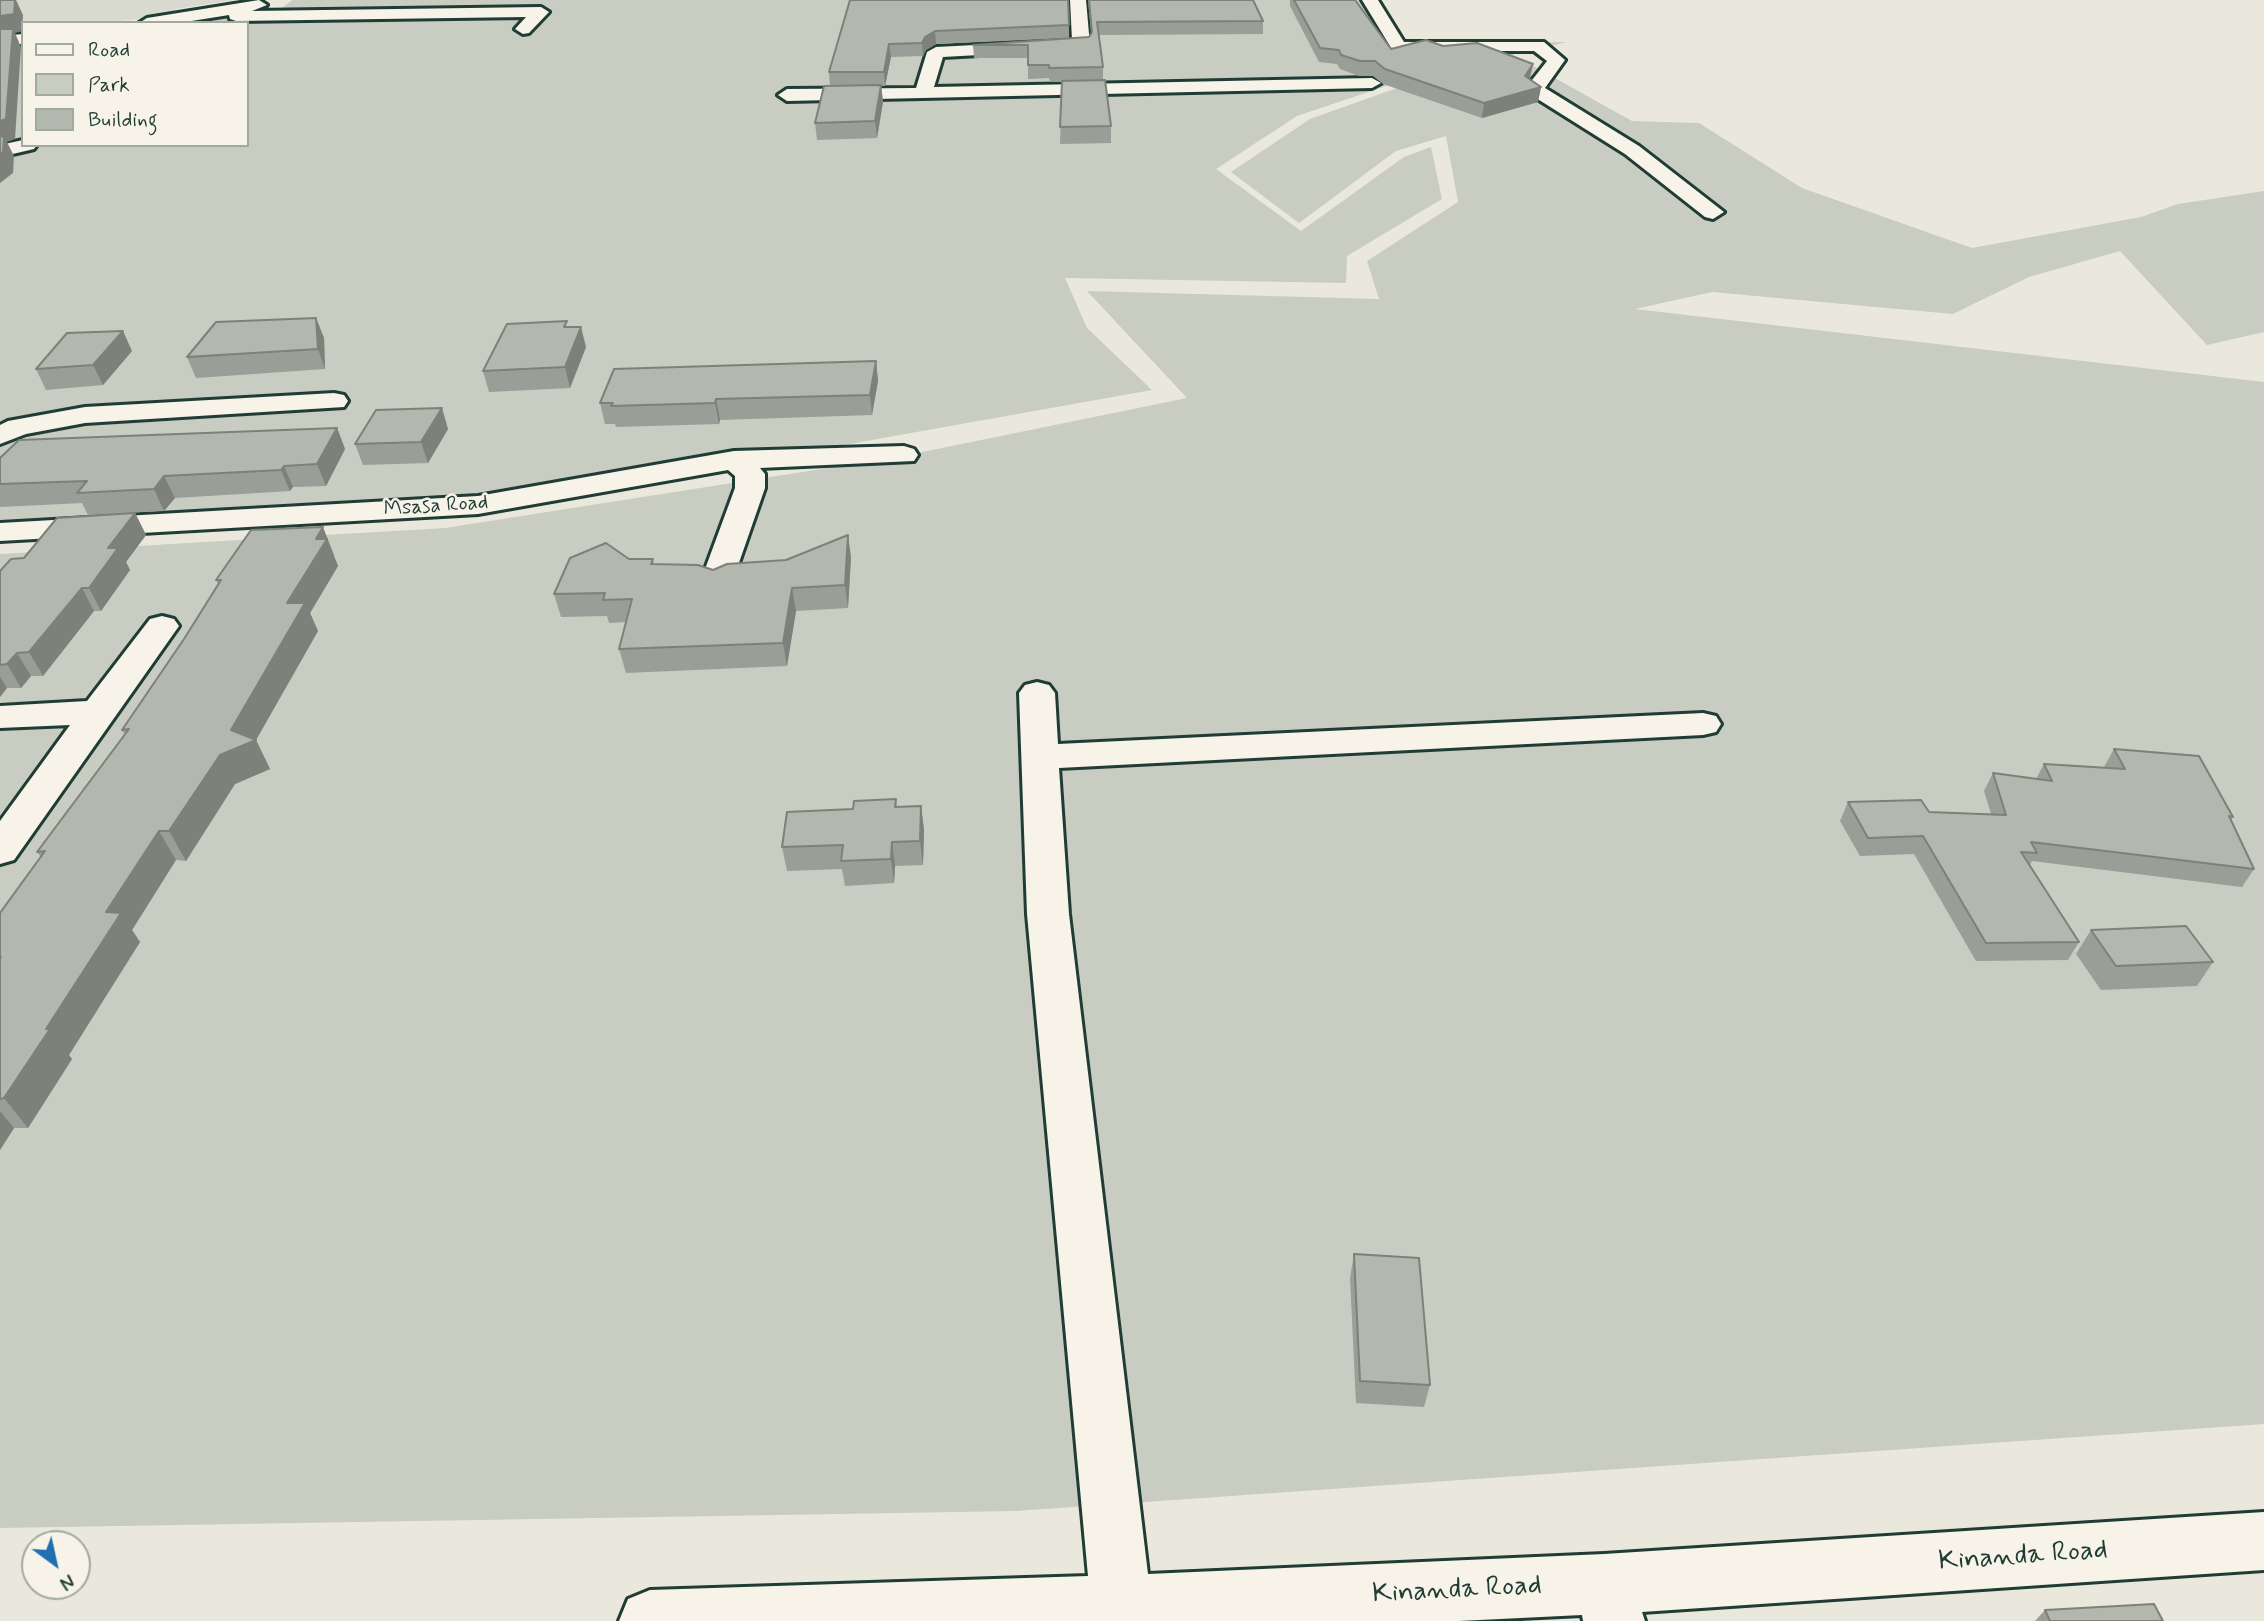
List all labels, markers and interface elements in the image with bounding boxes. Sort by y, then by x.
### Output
legend [21,21,248,147]
text: Road [88,36,130,64]
text: Park [88,71,130,99]
text: Building [88,106,158,134]
street label: Msasa Road [383,491,489,523]
north arrow [21,1530,91,1600]
street label: Kinanda Road [1937,1534,2109,1580]
text: N [55,1567,79,1595]
street label: Kinanda Road [1371,1570,1543,1612]

